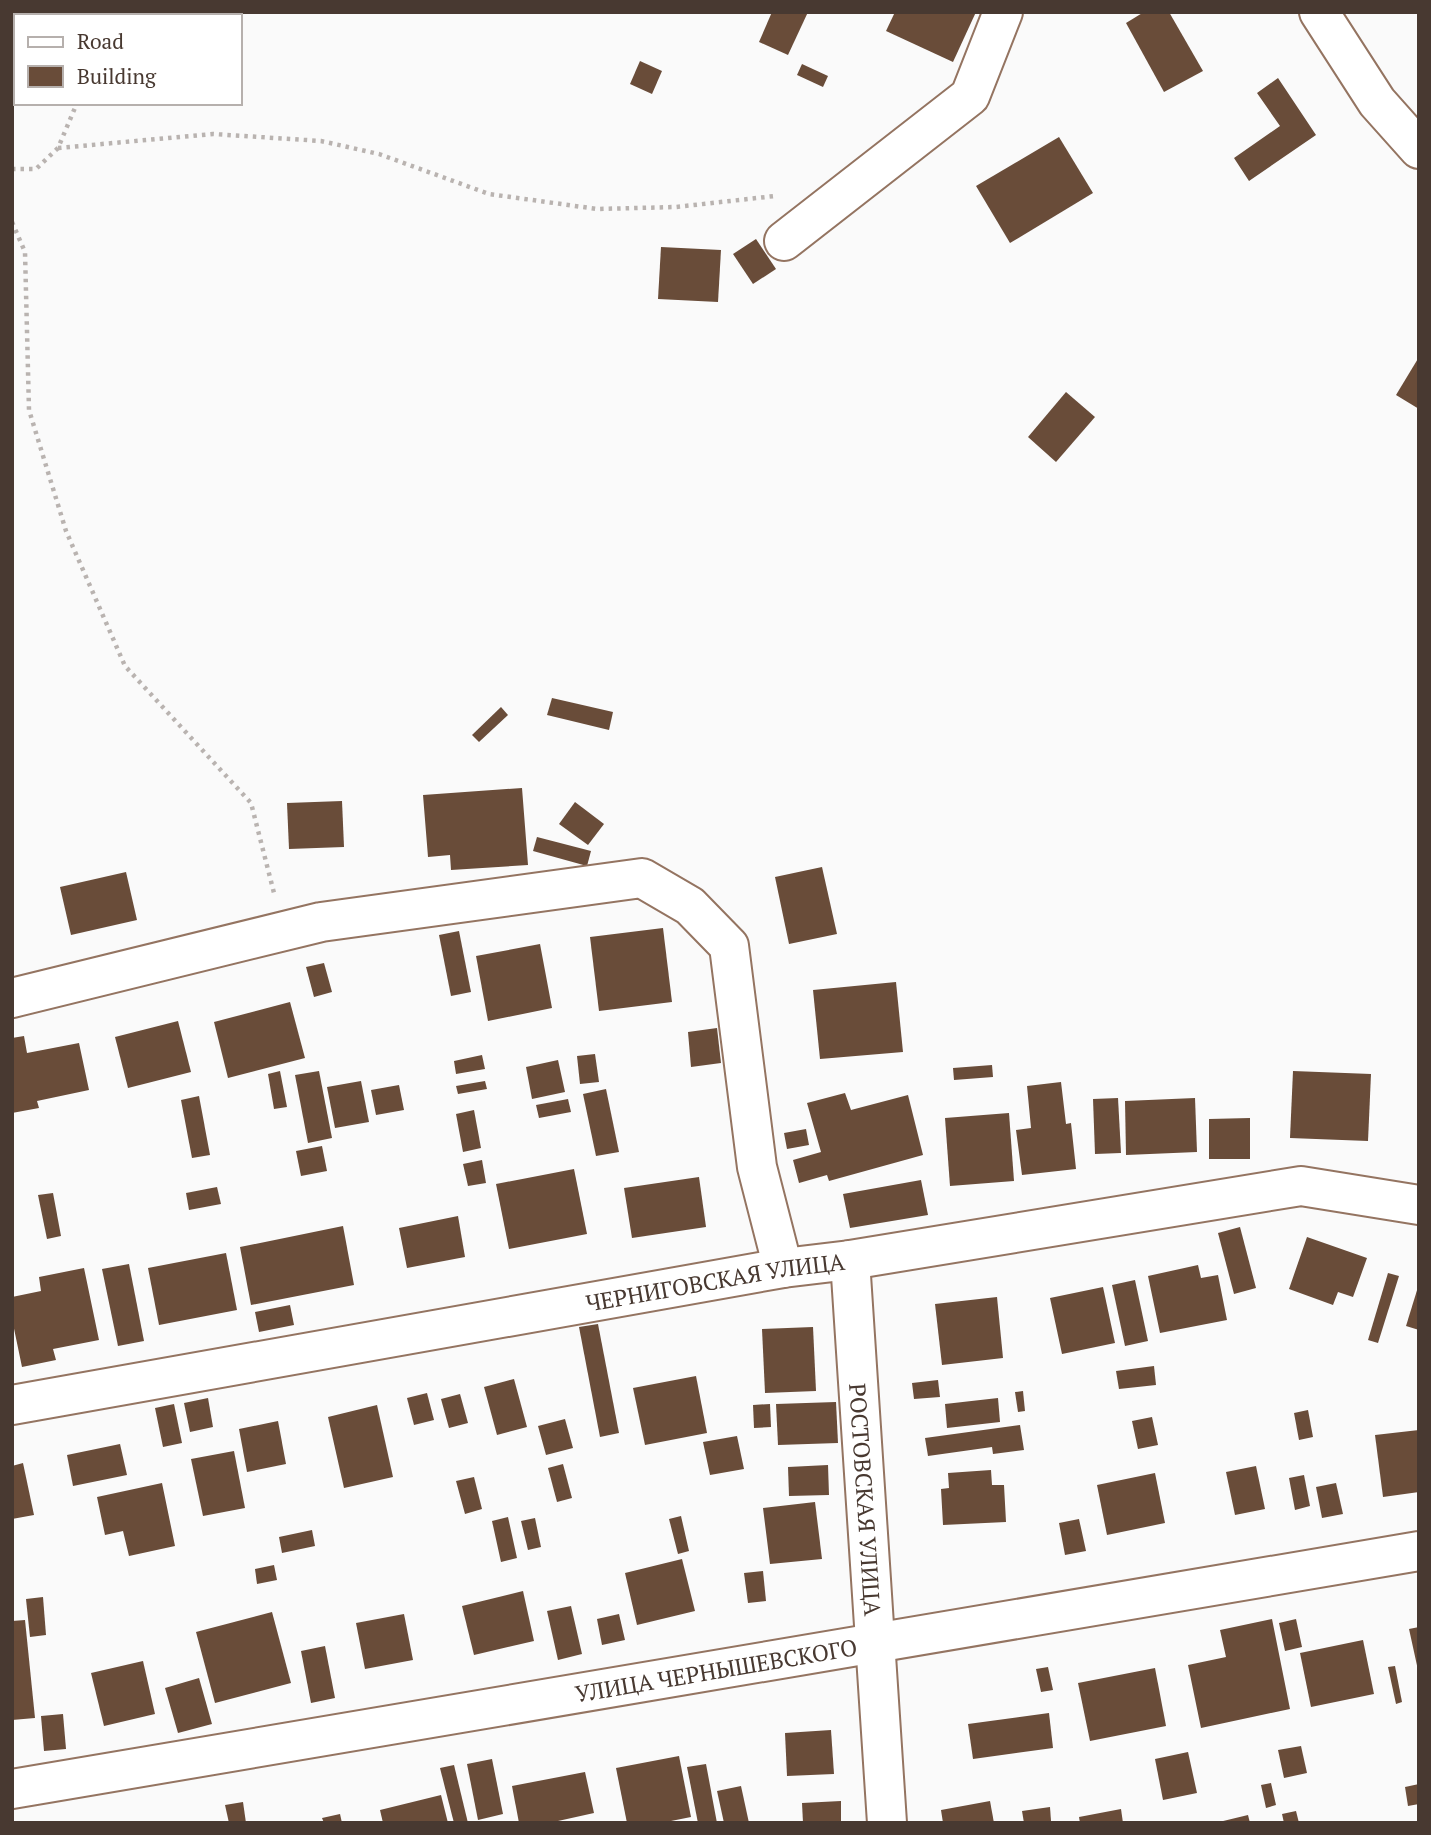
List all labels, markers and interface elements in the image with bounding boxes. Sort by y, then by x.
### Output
legend [14,14,242,105]
text: Road [77,27,124,55]
text: Building [77,62,157,90]
street label: ЧЕРНИГОВСКАЯ УЛИЦА [583,1245,847,1318]
street label: РОСТОВСКАЯ УЛИЦА [843,1382,889,1617]
street label: УЛИЦА ЧЕРНЫШЕВСКОГО [573,1631,859,1709]

